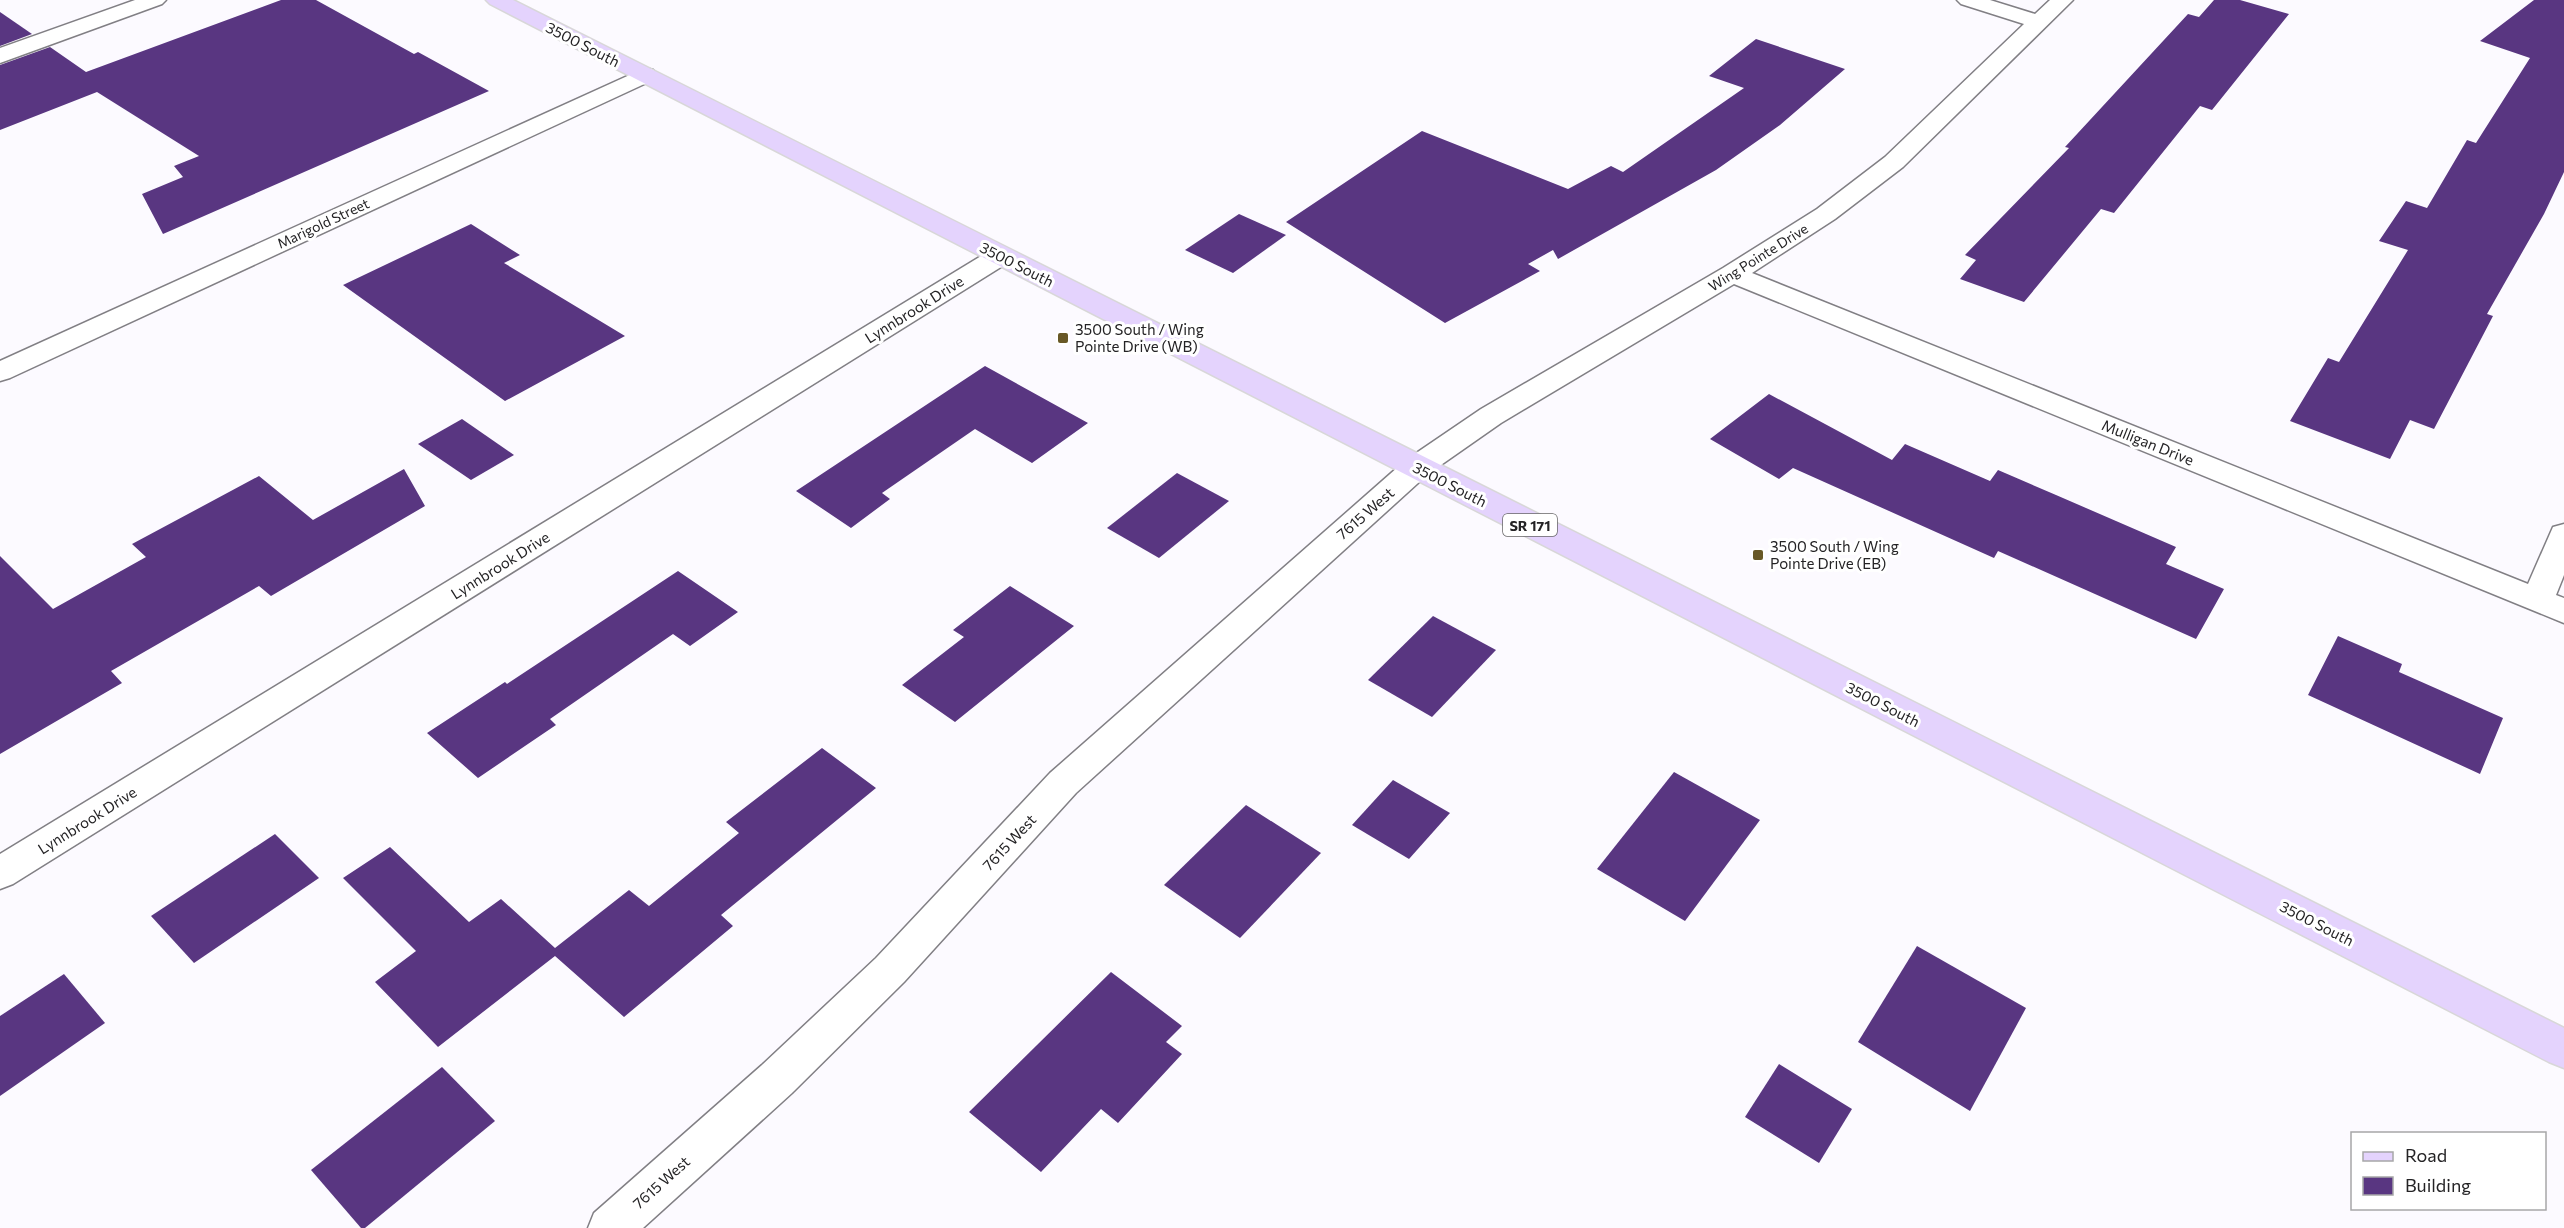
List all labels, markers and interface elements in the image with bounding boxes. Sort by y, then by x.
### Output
street label: 3500 South [543,18,623,70]
street label: Marigold Street [274,194,372,252]
street label: Wing Pointe Drive [1705,220,1811,294]
street label: 3500 South [977,238,1057,290]
street label: Lynnbrook Drive [861,271,967,347]
place label: 3500 South / Wing Pointe Drive (WB) [1075,320,1204,355]
marker: 3500 South / Wing Pointe Drive (WB) [1056,331,1070,345]
street label: Mulligan Drive [2099,415,2197,469]
street label: 3500 South [1410,458,1490,510]
street label: 7615 West [1333,483,1397,543]
road number: SR 171 [1503,514,1557,536]
street label: Lynnbrook Drive [447,527,553,603]
place label: 3500 South / Wing Pointe Drive (EB) [1770,537,1899,572]
marker: 3500 South / Wing Pointe Drive (EB) [1751,548,1765,562]
street label: 3500 South [1843,678,1923,730]
street label: Lynnbrook Drive [34,782,140,858]
street label: 7615 West [979,810,1039,874]
street label: 3500 South [2277,897,2357,949]
legend [2351,1132,2546,1210]
text: Road [2405,1144,2447,1166]
street label: 7615 West [629,1152,693,1212]
text: Building [2405,1174,2471,1196]

